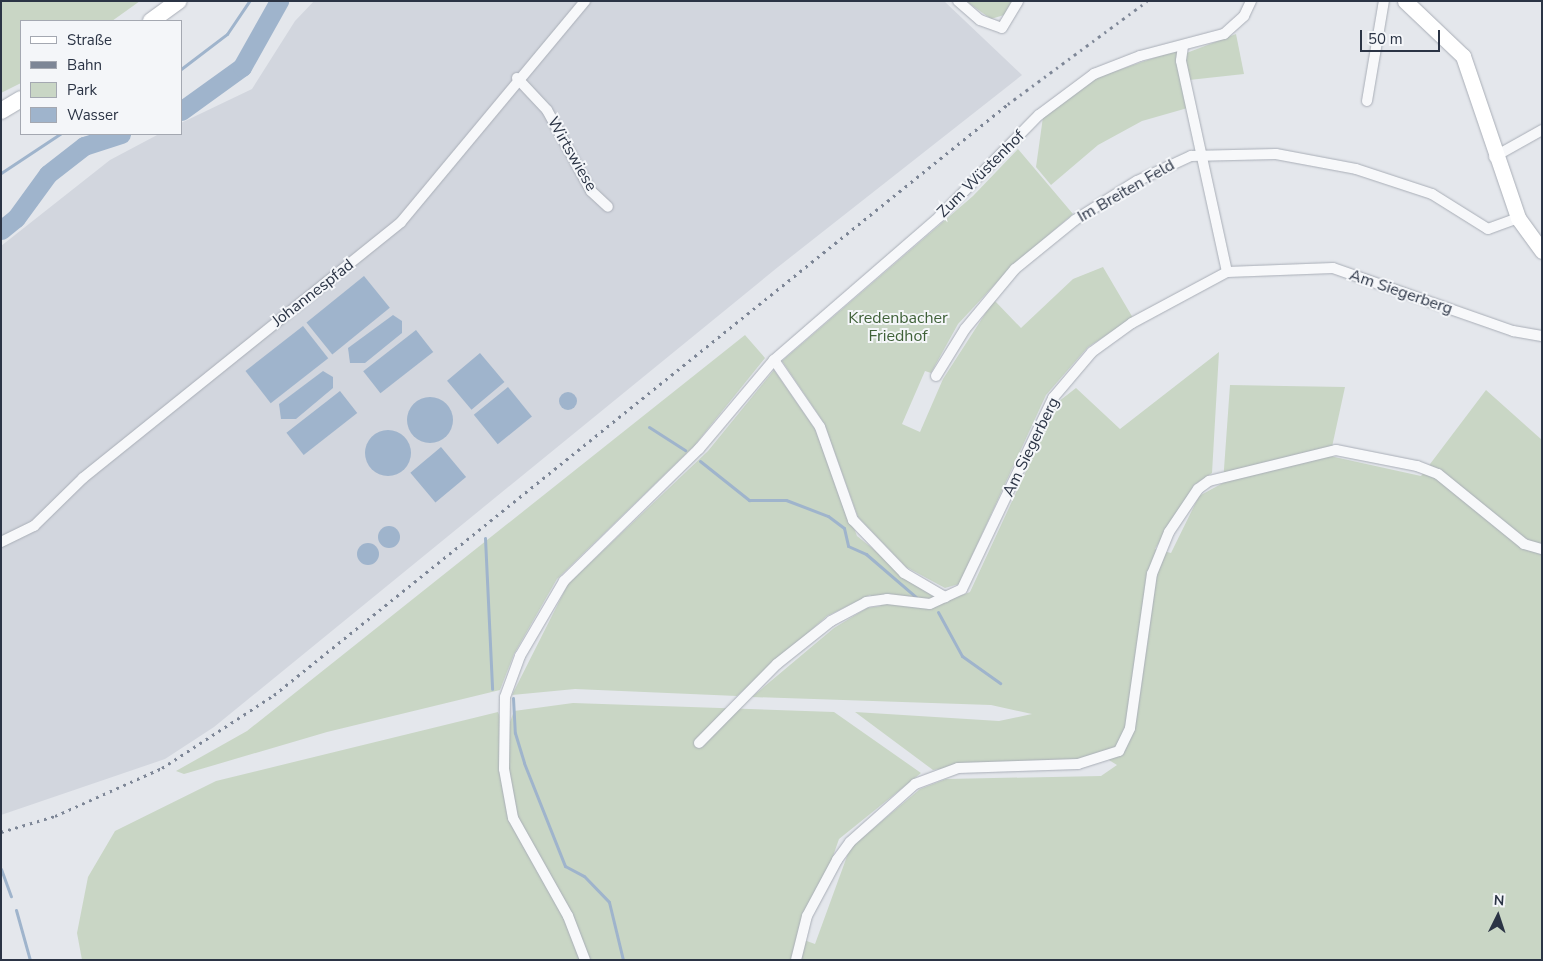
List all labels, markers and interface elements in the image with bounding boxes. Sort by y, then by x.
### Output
legend [20,20,182,135]
scale bar [1363,20,1443,52]
text: 50 m [1368,29,1403,49]
text: Straße [67,30,112,50]
text: Bahn [67,55,102,75]
text: Park [67,80,97,100]
text: Wasser [67,105,118,125]
street label: Wirtswiese [543,113,601,195]
street label: Zum Wüstenhof [933,126,1029,222]
street label: Im Breiten Feld [1074,155,1178,227]
street label: Johannespfad [268,255,358,331]
street label: Am Siegerberg [1347,265,1455,319]
park label: Kredenbacher Friedhof [848,308,948,346]
street label: Am Siegerberg [999,394,1063,500]
north arrow [1473,891,1523,941]
text: N [1493,891,1505,910]

